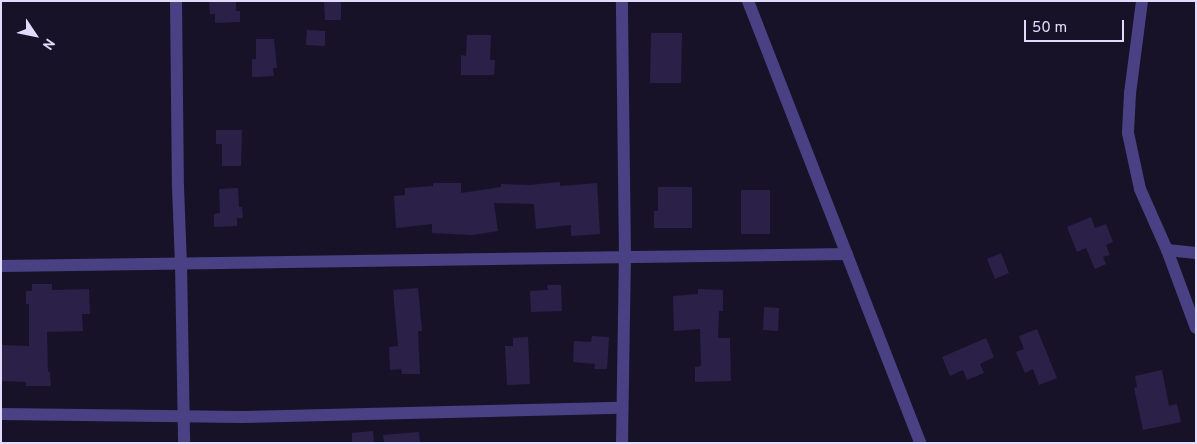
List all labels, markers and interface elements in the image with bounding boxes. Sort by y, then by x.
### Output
north arrow [10,10,60,60]
scale bar [1027,10,1127,42]
text: 50 m [1032,19,1067,38]
text: N [38,35,58,53]

